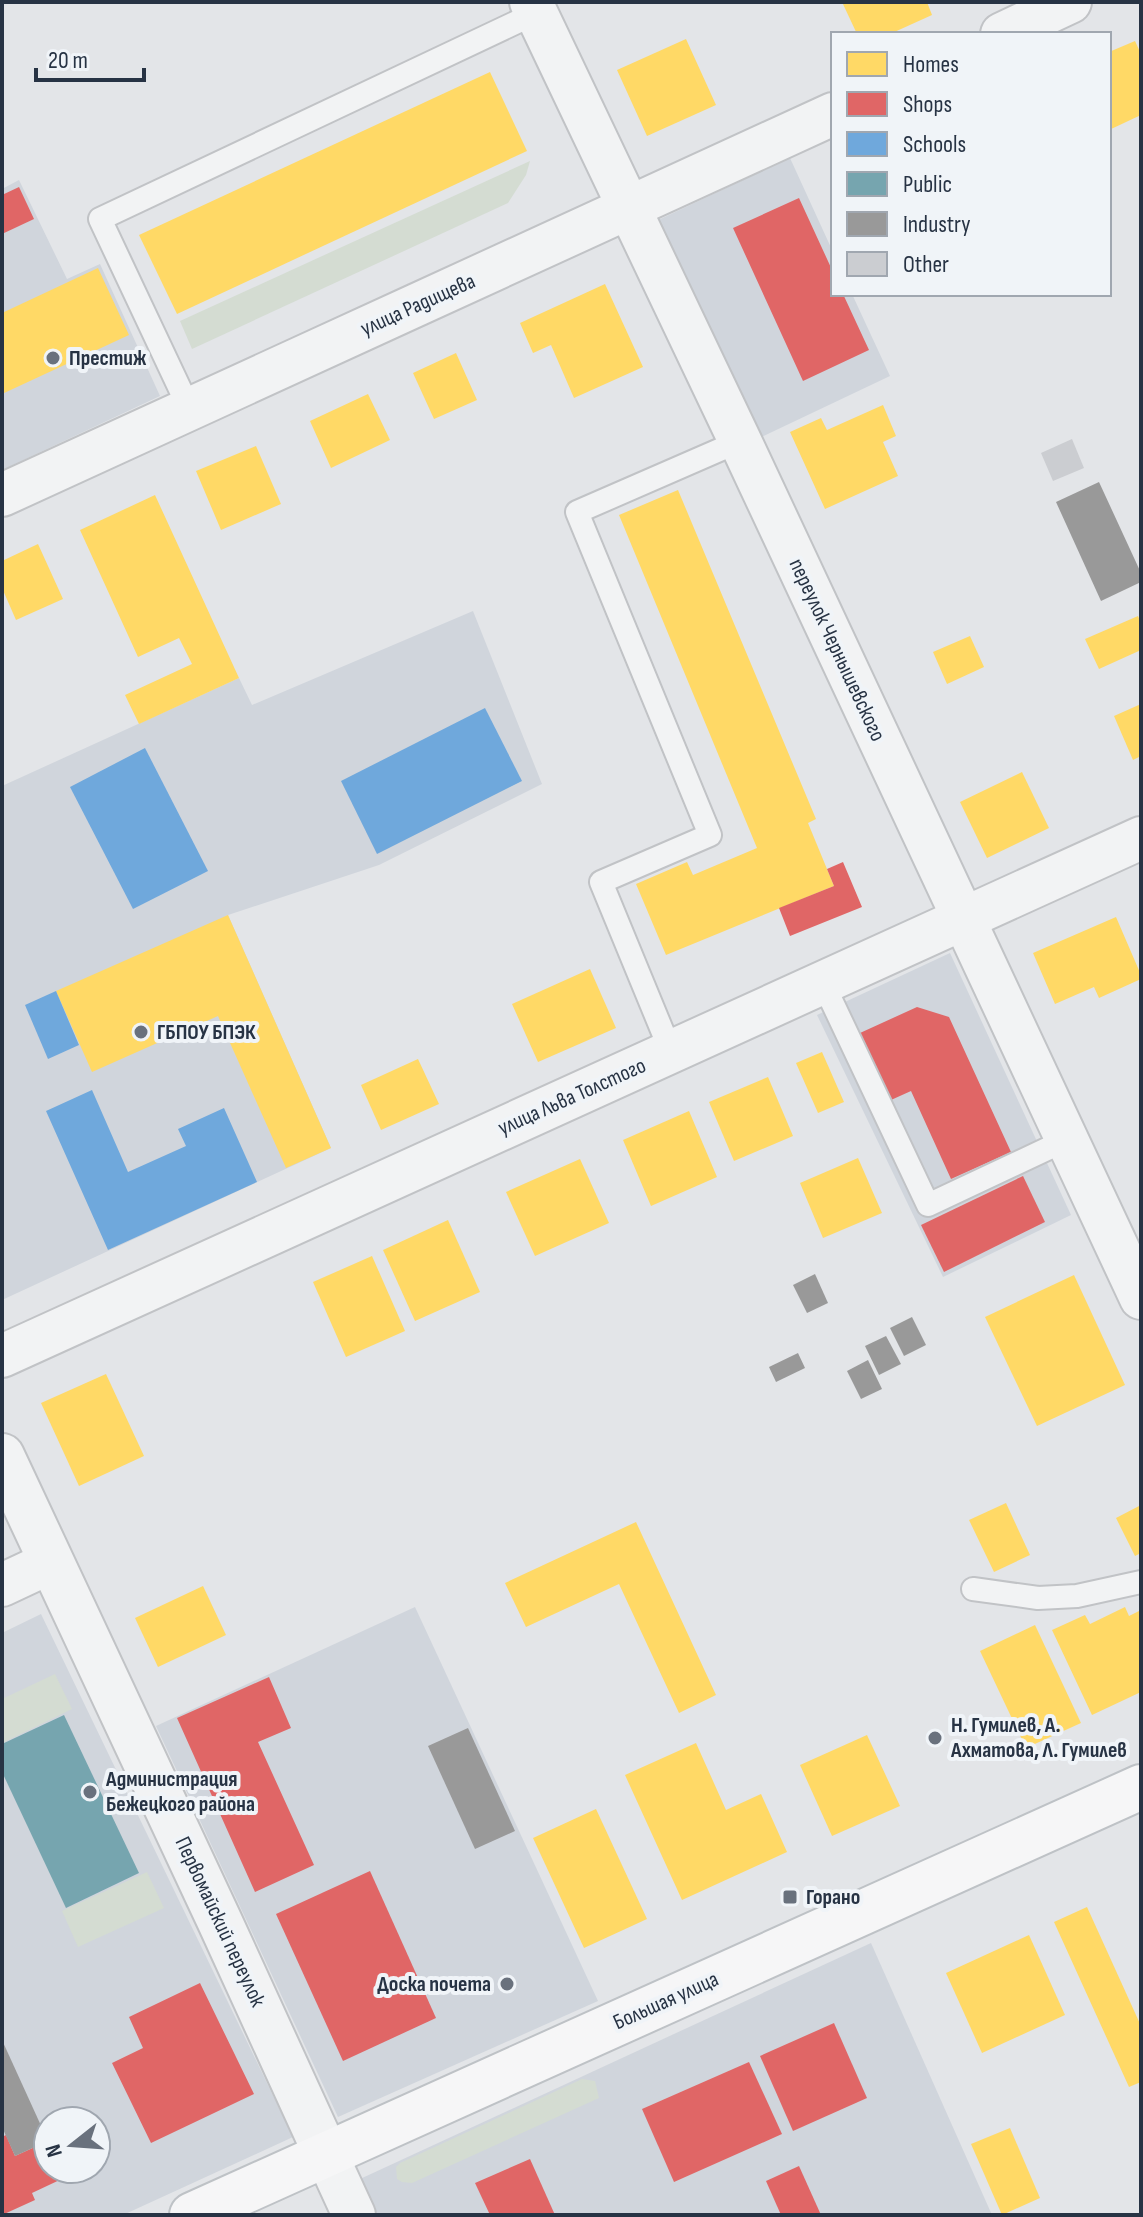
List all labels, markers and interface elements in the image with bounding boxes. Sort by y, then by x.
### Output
scale bar [36,32,144,82]
legend [831,32,1111,296]
text: 20 m [48,46,88,75]
text: Homes [903,50,959,79]
text: Shops [903,90,952,119]
text: Schools [903,130,966,159]
text: Public [903,170,952,199]
text: Industry [903,210,970,239]
text: Other [903,250,949,279]
street label: улица Радищева [356,268,480,342]
place label: Престиж [69,345,147,372]
marker: Престиж [44,349,62,367]
street label: переулок Чернышевского [783,554,891,746]
place label: ГБПОУ БПЭК [157,1019,256,1046]
marker: ГБПОУ БПЭК [132,1023,150,1041]
street label: улица Льва Толстого [494,1052,650,1142]
place label: Н. Гумилев, А. Ахматова, Л. Гумилев [950,1712,1127,1764]
marker: Н. Гумилев, А. Ахматова, Л. Гумилев [926,1729,944,1747]
place label: Администрация Бежецкого района [105,1766,255,1818]
marker: Администрация Бежецкого района [81,1783,99,1801]
street label: Первомайский переулок [169,1833,272,2012]
place label: Горано [806,1884,860,1911]
marker: Горано [781,1888,799,1906]
street label: Большая улица [609,1966,723,2036]
place label: Доска почета [377,1971,491,1998]
marker: Доска почета [498,1975,516,1993]
north arrow [32,2105,112,2185]
text: N [40,2141,69,2160]

